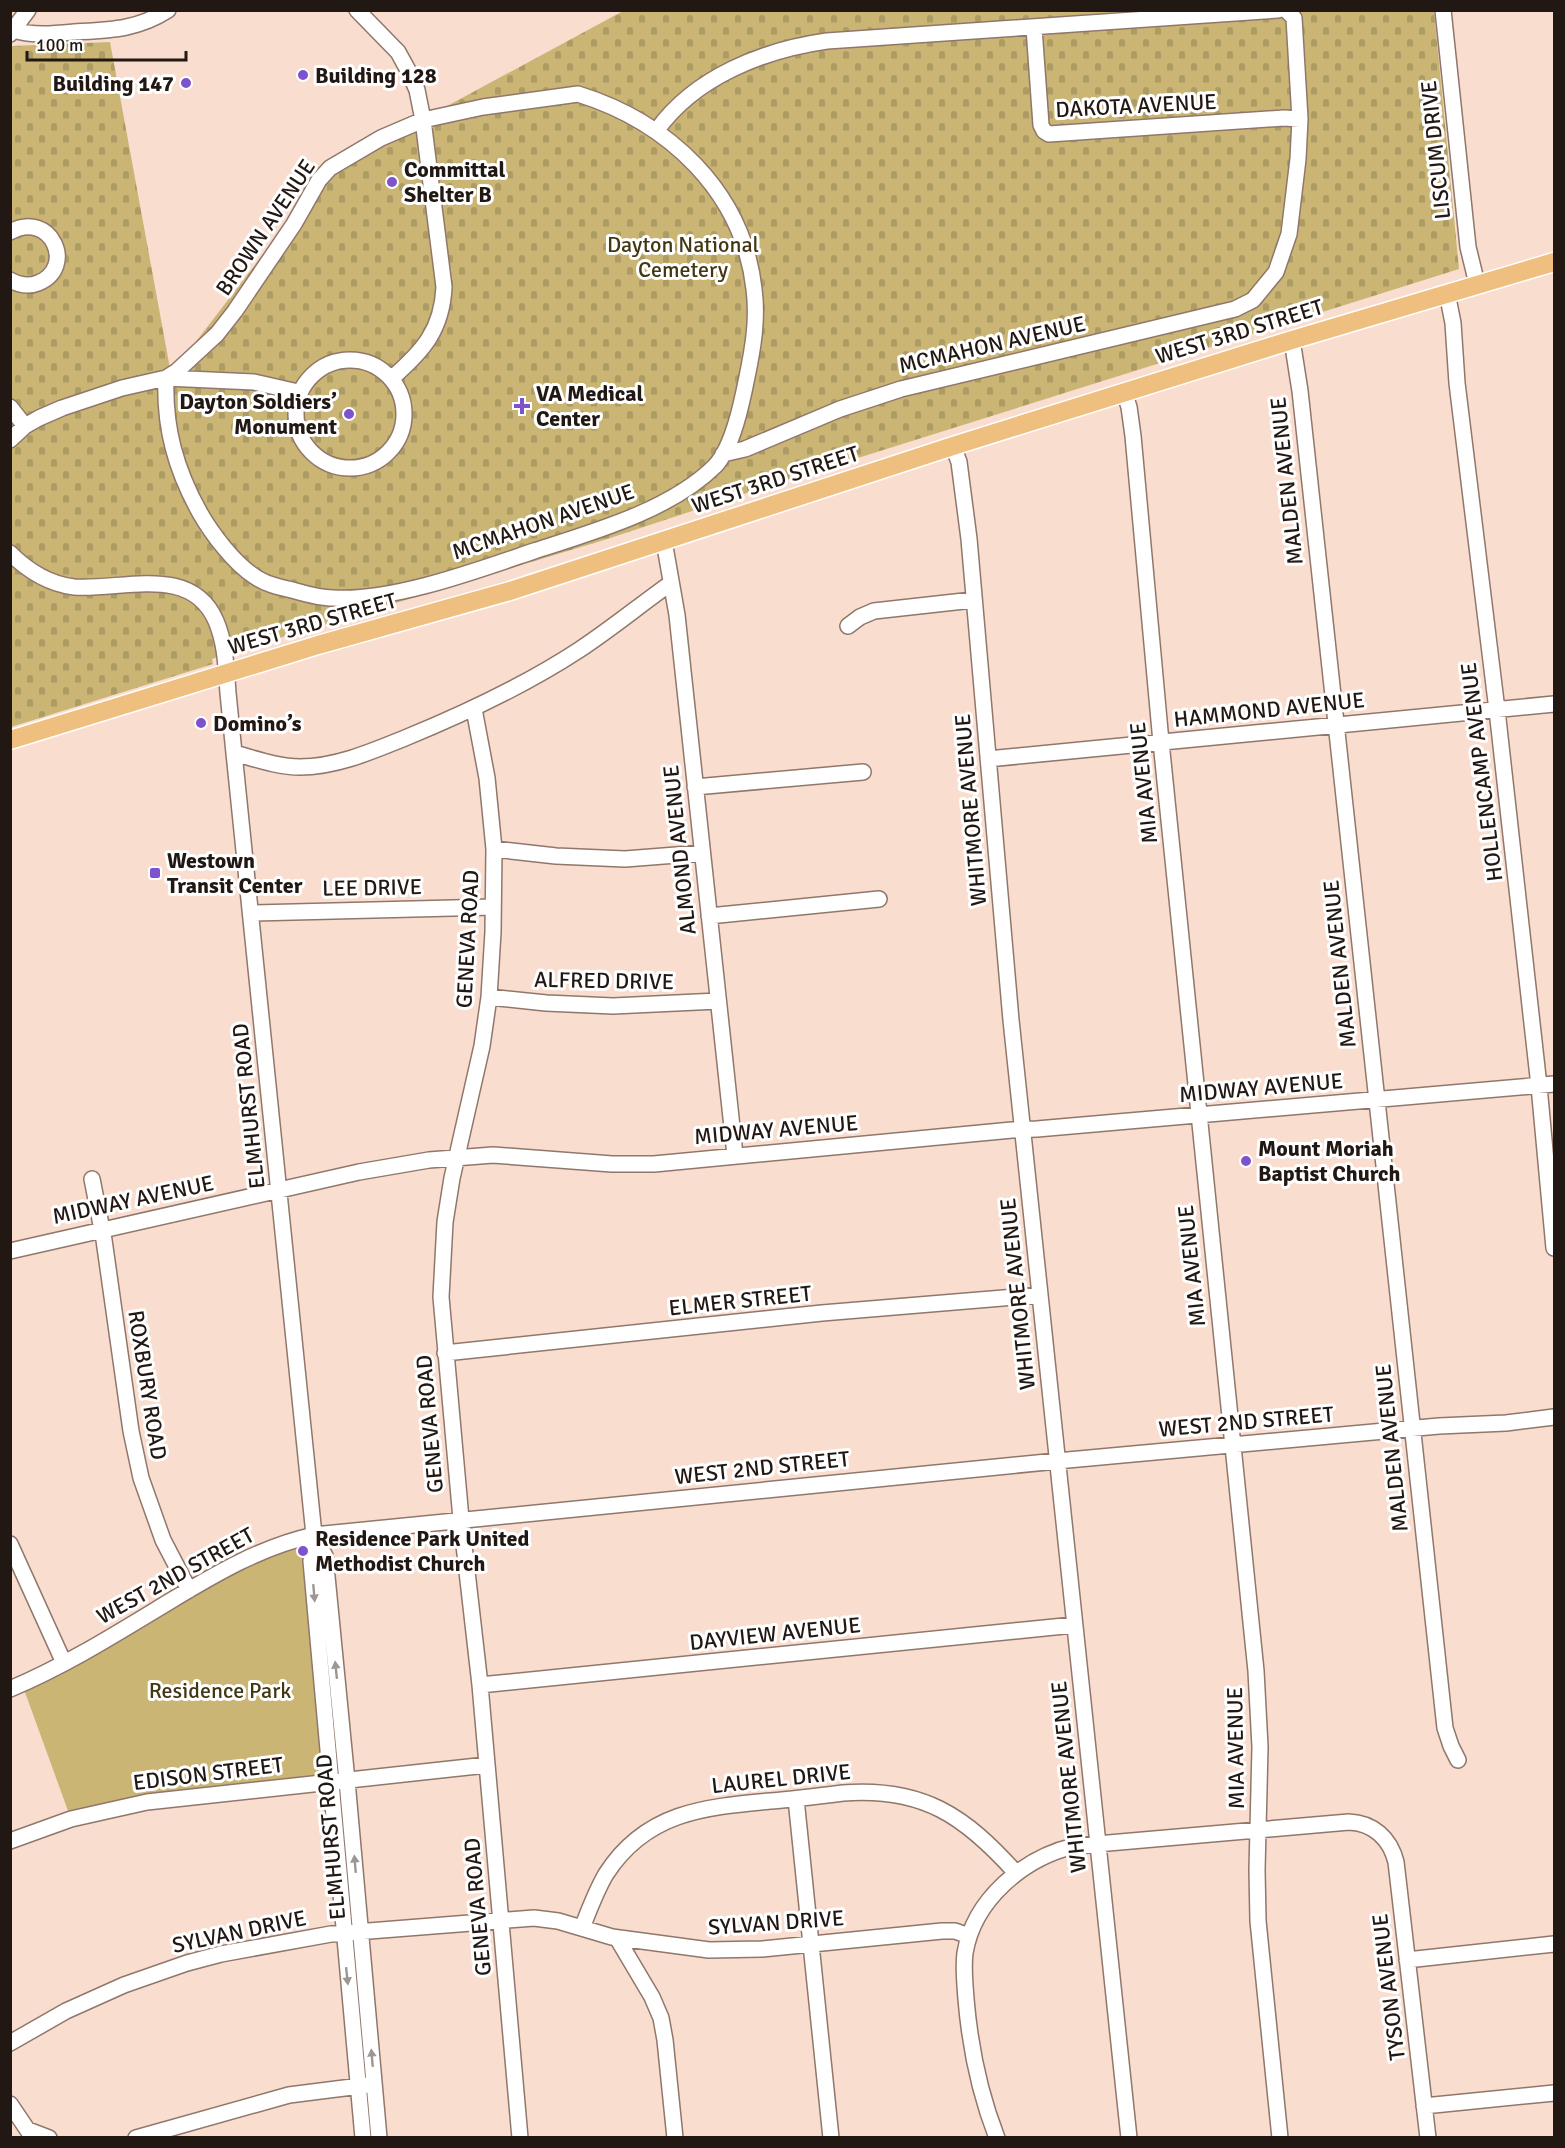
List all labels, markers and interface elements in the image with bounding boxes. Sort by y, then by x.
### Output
scale bar [27,24,186,62]
text: 100 m [36,34,83,56]
place label: Building 128 [315,62,437,89]
marker: Building 128 [296,68,310,82]
place label: Building 147 [52,70,174,97]
marker: Building 147 [179,76,193,90]
street label: LISCUM DRIVE [1415,79,1456,221]
street label: DAKOTA AVENUE [1055,88,1217,123]
street label: BROWN AVENUE [210,154,321,301]
place label: Committal Shelter B [404,156,506,208]
marker: Committal Shelter B [385,175,399,189]
park label: Dayton National Cemetery [607,231,759,283]
street label: WEST 3RD STREET [1152,293,1326,370]
street label: MCMAHON AVENUE [896,310,1088,379]
place label: VA Medical Center [536,380,643,432]
place label: Dayton Soldiers’ Monument [179,388,337,440]
street label: MALDEN AVENUE [1264,396,1309,566]
marker: VA Medical Center [513,397,531,415]
marker: Dayton Soldiers’ Monument [342,407,356,421]
street label: WEST 3RD STREET [688,440,862,519]
street label: MCMAHON AVENUE [449,478,638,565]
street label: WEST 3RD STREET [225,586,400,660]
street label: HOLLENCAMP AVENUE [1455,661,1508,883]
street label: HAMMOND AVENUE [1172,686,1366,733]
place label: Domino’s [213,710,302,737]
street label: WHITMORE AVENUE [949,713,992,907]
marker: Domino’s [194,716,208,730]
street label: MIA AVENUE [1124,721,1163,845]
street label: ALMOND AVENUE [657,764,702,936]
place label: Westown Transit Center [167,847,303,899]
marker: Westown Transit Center [148,866,162,880]
street label: GENEVA ROAD [450,869,485,1009]
street label: LEE DRIVE [322,873,422,902]
street label: MALDEN AVENUE [1317,879,1362,1049]
street label: ALFRED DRIVE [534,966,674,995]
street label: ELMHURST ROAD [226,1022,271,1190]
street label: MIDWAY AVENUE [1178,1067,1344,1108]
street label: MIDWAY AVENUE [693,1109,859,1150]
place label: Mount Moriah Baptist Church [1258,1135,1401,1187]
marker: Mount Moriah Baptist Church [1239,1154,1253,1168]
street label: MIDWAY AVENUE [50,1169,216,1230]
street label: WHITMORE AVENUE [994,1197,1041,1391]
street label: MIA AVENUE [1172,1204,1211,1328]
street label: ELMER STREET [667,1280,813,1321]
street label: ROXBURY ROAD [122,1308,173,1462]
street label: GENEVA ROAD [410,1354,449,1494]
street label: MALDEN AVENUE [1369,1363,1414,1533]
street label: WEST 2ND STREET [1157,1400,1335,1443]
street label: WEST 2ND STREET [673,1445,851,1490]
street label: WEST 2ND STREET [92,1521,259,1630]
place label: Residence Park United Methodist Church [315,1525,530,1577]
marker: Residence Park United Methodist Church [296,1544,310,1558]
one-way arrow [309,1584,319,1603]
street label: DAYVIEW AVENUE [688,1611,862,1656]
one-way arrow [331,1660,341,1679]
park label: Residence Park [149,1677,291,1704]
street label: WHITMORE AVENUE [1045,1680,1092,1874]
street label: MIA AVENUE [1221,1687,1250,1809]
street label: EDISON STREET [131,1751,285,1796]
street label: ELMHURST ROAD [310,1753,351,1921]
street label: LAUREL DRIVE [710,1758,852,1799]
street label: GENEVA ROAD [458,1837,497,1977]
one-way arrow [350,1855,360,1874]
street label: SYLVAN DRIVE [170,1904,309,1959]
street label: SYLVAN DRIVE [707,1904,845,1941]
street label: TYSON AVENUE [1366,1912,1411,2062]
one-way arrow [342,1966,352,1985]
one-way arrow [367,2049,377,2068]

